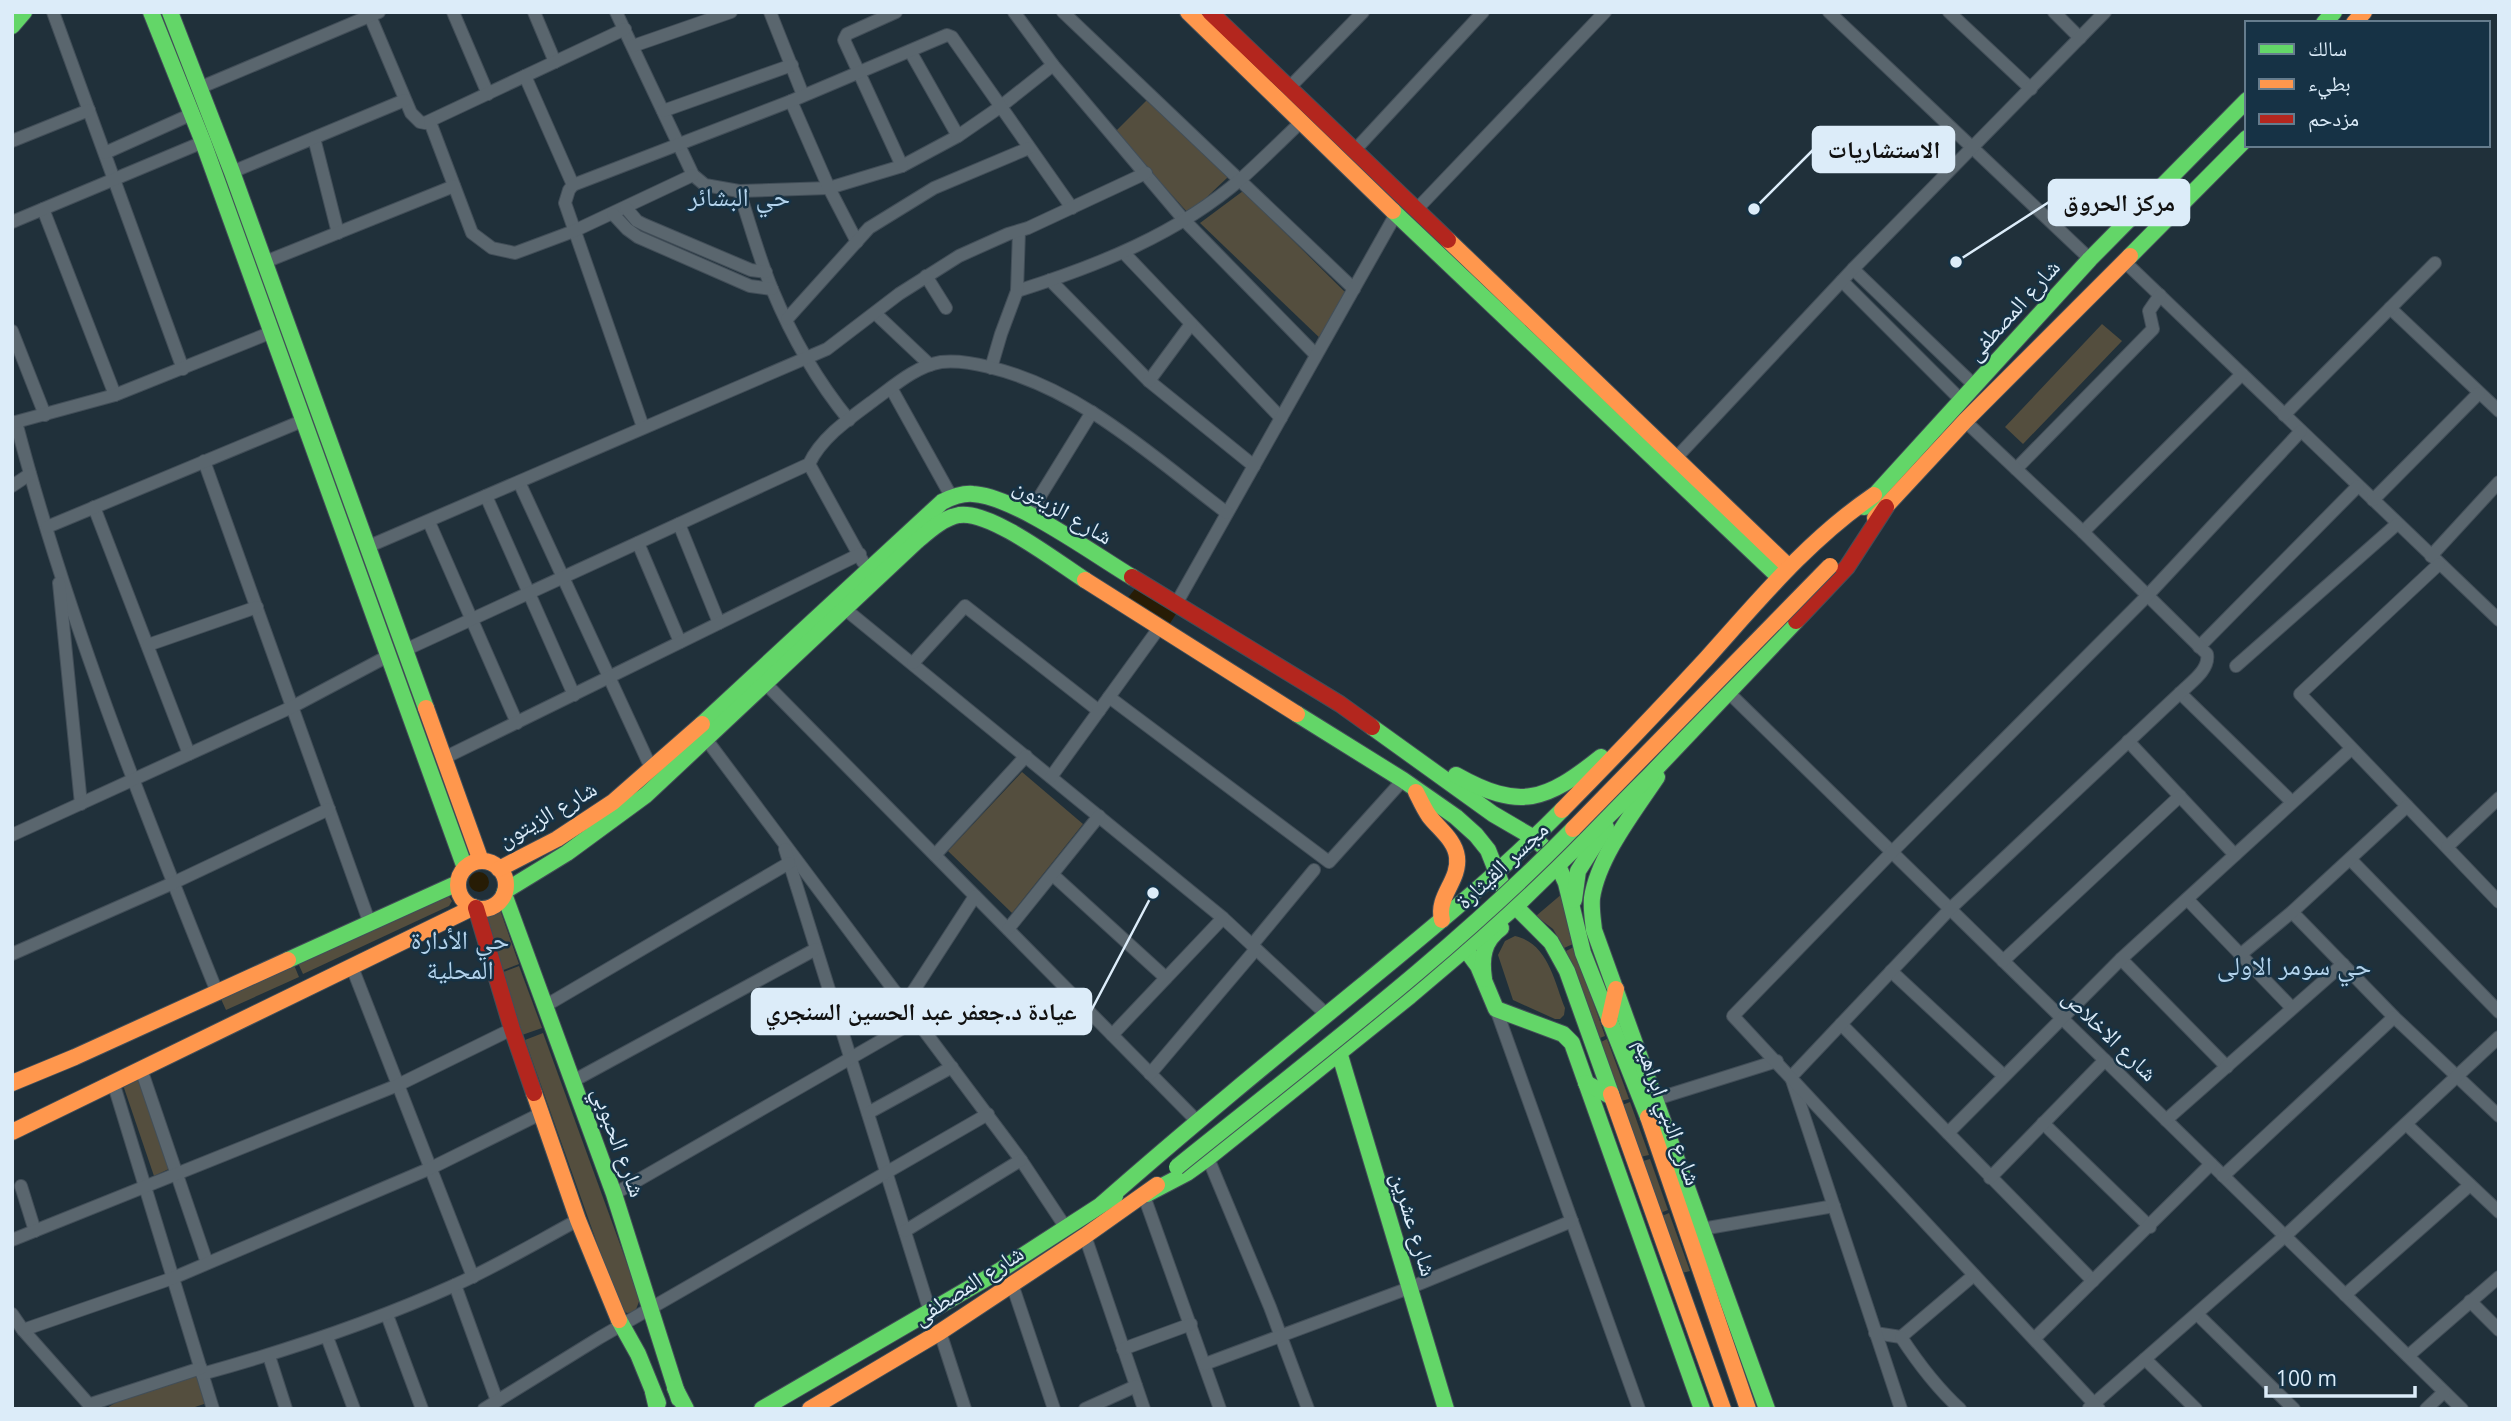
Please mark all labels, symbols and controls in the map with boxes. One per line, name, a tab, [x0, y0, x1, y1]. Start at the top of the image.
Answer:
legend	[2245, 21, 2490, 147]
text: سالك	[2308, 34, 2347, 62]
text: بطيء	[2308, 69, 2351, 100]
text: مزدحم	[2308, 104, 2359, 133]
callout: الاستشاريات	[1813, 127, 1954, 172]
text: الاستشاريات	[1828, 132, 1940, 165]
district label: حي البشائر	[687, 178, 790, 218]
callout: مركز الحروق	[2049, 180, 2189, 225]
text: مركز الحروق	[2063, 185, 2175, 218]
street label: شارع المصطفى	[1958, 252, 2067, 367]
street label: شارع الزيتون	[1008, 469, 1119, 551]
street label: شارع الزيتون	[491, 772, 602, 854]
street label: مجسر القيثارة	[1448, 813, 1555, 916]
district label: حي الأدارة المحلية	[411, 921, 509, 987]
district label: حي سومر الاولى	[2217, 947, 2371, 987]
street label: شارع الاخلاص	[2056, 981, 2165, 1088]
callout: عيادة د.جعفر عبد الحسين السنجري	[752, 989, 1091, 1034]
text: عيادة د.جعفر عبد الحسين السنجري	[765, 994, 1077, 1031]
street label: شارع النبي ابراهيم	[1624, 1034, 1710, 1191]
street label: شارع الحبوبي	[582, 1082, 655, 1202]
street label: شارع عشرين	[1384, 1168, 1446, 1280]
street label: شارع المصطفى	[906, 1236, 1029, 1332]
scale bar	[2266, 1354, 2415, 1398]
text: 100 m	[2276, 1364, 2337, 1392]

